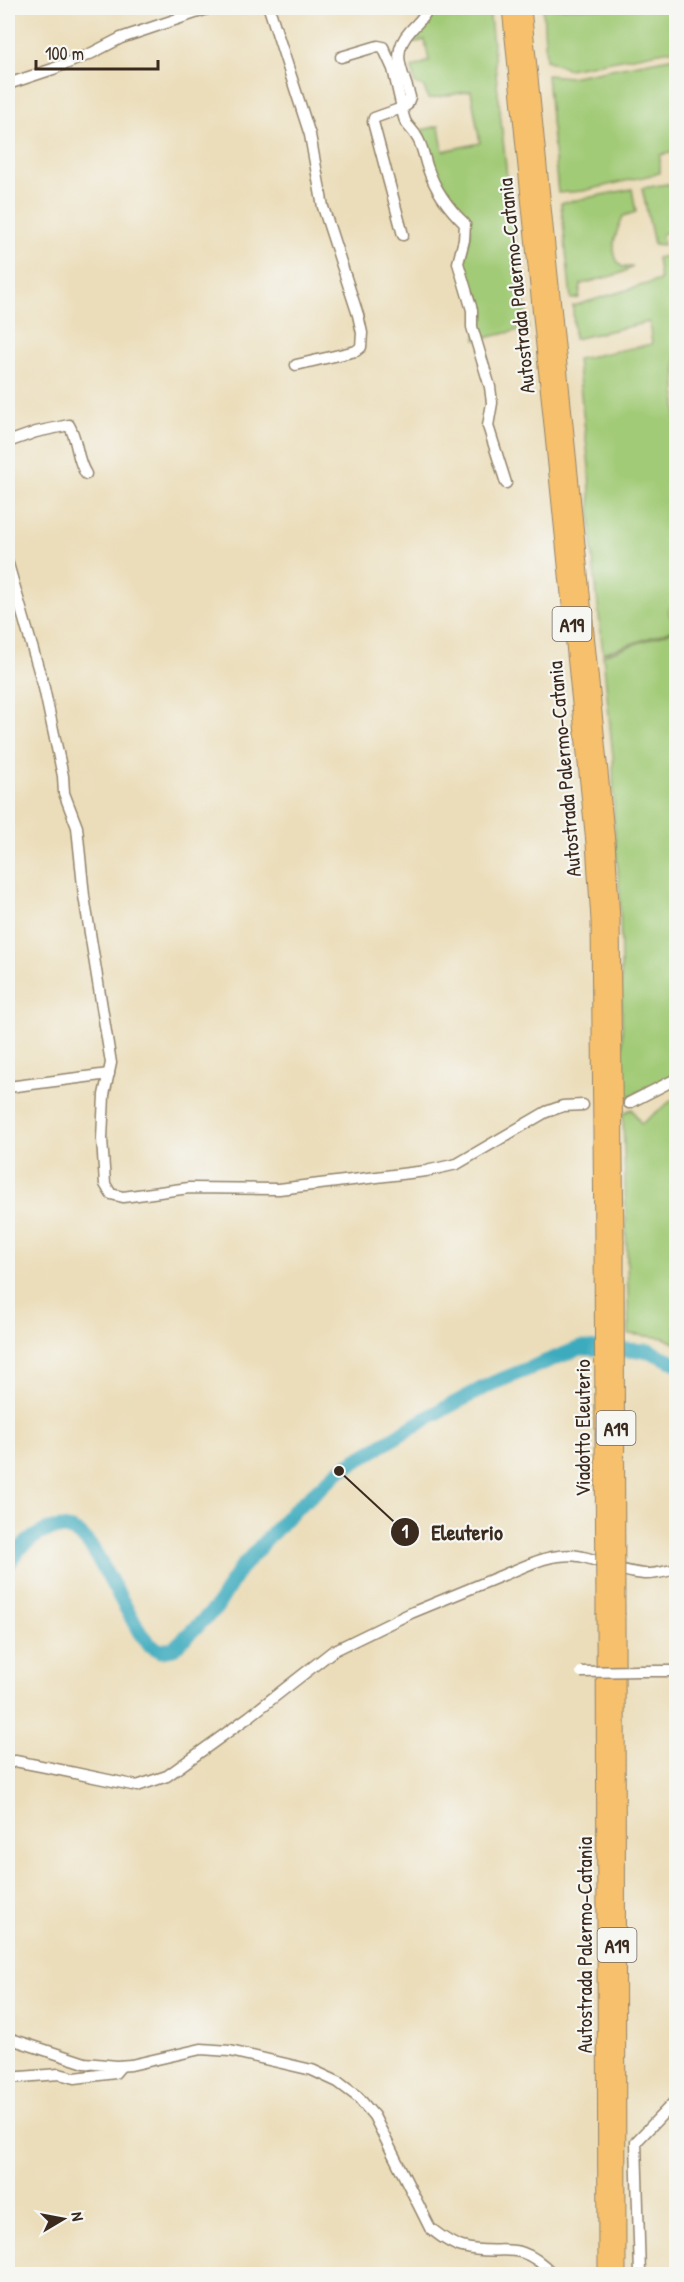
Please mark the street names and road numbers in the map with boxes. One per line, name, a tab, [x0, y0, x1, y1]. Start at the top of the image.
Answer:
street label: Autostrada Palermo-Catania	[490, 177, 542, 395]
road number: A19	[552, 607, 592, 641]
street label: Autostrada Palermo-Catania	[540, 660, 588, 878]
street label: Viadotto Eleuterio	[568, 1359, 597, 1497]
road number: A19	[596, 1411, 636, 1445]
street label: Autostrada Palermo-Catania	[570, 1837, 599, 2053]
road number: A19	[598, 1928, 636, 1962]

